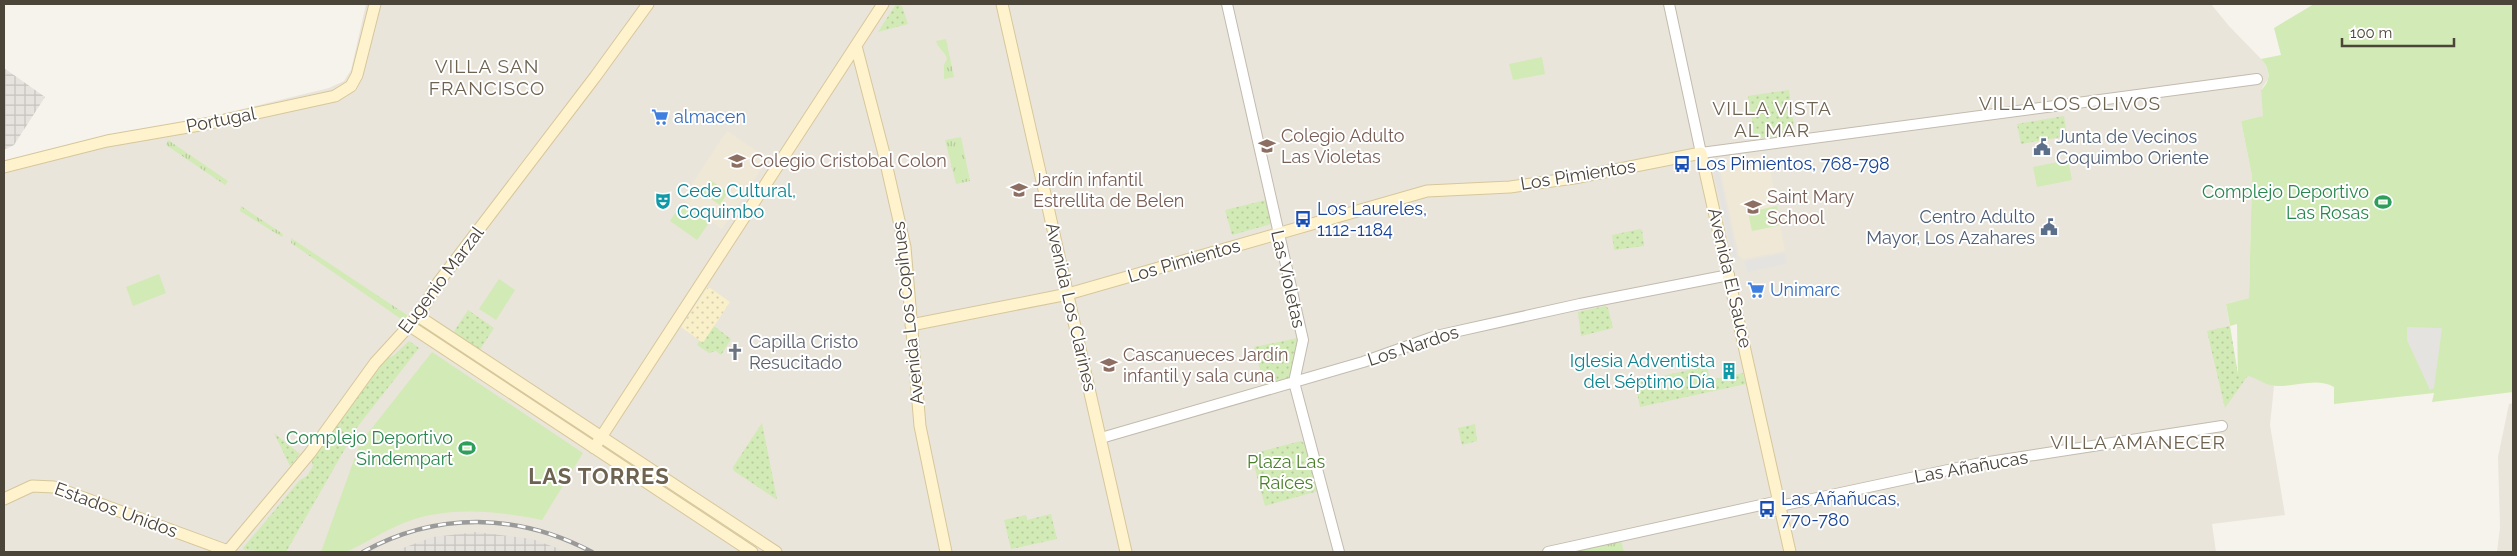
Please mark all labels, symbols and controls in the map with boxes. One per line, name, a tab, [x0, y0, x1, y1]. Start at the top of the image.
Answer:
scale bar	[2342, 15, 2454, 47]
text: 100 m	[2350, 24, 2392, 42]
district label: VILLA SAN FRANCISCO	[429, 55, 545, 99]
district label: VILLA LOS OLIVOS	[1979, 92, 2161, 114]
district label: VILLA VISTA AL MAR	[1712, 97, 1832, 141]
street label: Portugal	[184, 102, 258, 137]
place label: almacen	[674, 106, 746, 127]
supermarket icon: almacen	[650, 107, 670, 127]
place label: Colegio Adulto Las Violetas	[1281, 125, 1405, 167]
place label: Junta de Vecinos Coquimbo Oriente	[2056, 126, 2209, 168]
school or university icon: Colegio Adulto Las Violetas	[1257, 136, 1277, 156]
public building icon: Junta de Vecinos Coquimbo Oriente	[2032, 137, 2052, 157]
place label: Colegio Cristobal Colon	[751, 150, 947, 171]
school or university icon: Colegio Cristobal Colon	[727, 151, 747, 171]
place label: Los Pimientos, 768-798	[1696, 153, 1890, 174]
bus stop icon: Los Pimientos, 768-798	[1672, 154, 1692, 174]
street label: Los Pimientos	[1519, 155, 1637, 194]
place label: Jardín infantil Estrellita de Belen	[1033, 169, 1184, 211]
place label: Cede Cultural, Coquimbo	[677, 180, 796, 222]
school or university icon: Jardín infantil Estrellita de Belen	[1009, 180, 1029, 200]
place label: Complejo Deportivo Las Rosas	[2202, 181, 2369, 223]
place label: Saint Mary School	[1767, 186, 1855, 228]
theatre icon: Cede Cultural, Coquimbo	[653, 191, 673, 211]
sports icon: Complejo Deportivo Las Rosas	[2373, 192, 2393, 212]
school or university icon: Saint Mary School	[1743, 197, 1763, 217]
place label: Los Laureles, 1112-1184	[1317, 198, 1427, 240]
street label: Avenida El Sauce	[1704, 206, 1757, 350]
place label: Centro Adulto Mayor, Los Azahares	[1866, 206, 2035, 248]
bus stop icon: Los Laureles, 1112-1184	[1293, 209, 1313, 229]
public building icon: Centro Adulto Mayor, Los Azahares	[2039, 217, 2059, 237]
street label: Avenida Los Copihues	[887, 220, 928, 406]
street label: Avenida Los Clarines	[1042, 220, 1101, 394]
street label: Eugenio Marzal	[394, 222, 488, 337]
street label: Las Violetas	[1267, 228, 1310, 330]
street label: Los Pimientos	[1125, 234, 1243, 287]
place label: Unimarc	[1770, 279, 1840, 300]
supermarket icon: Unimarc	[1746, 280, 1766, 300]
street label: Los Nardos	[1365, 321, 1461, 370]
place label: Capilla Cristo Resucitado	[749, 331, 859, 373]
church icon: Capilla Cristo Resucitado	[725, 342, 745, 362]
place label: Cascanueces Jardín infantil y sala cuna	[1123, 344, 1288, 386]
place label: Iglesia Adventista del Séptimo Día	[1570, 350, 1715, 392]
school or university icon: Cascanueces Jardín infantil y sala cuna	[1099, 355, 1119, 375]
building icon: Iglesia Adventista del Séptimo Día	[1719, 361, 1739, 381]
place label: Complejo Deportivo Sindempart	[286, 427, 453, 469]
district label: VILLA AMANECER	[2050, 431, 2226, 453]
sports icon: Complejo Deportivo Sindempart	[457, 438, 477, 458]
street label: Las Añañucas	[1912, 446, 2030, 487]
park label: Plaza Las Raíces	[1247, 451, 1325, 493]
district label: LAS TORRES	[528, 463, 670, 489]
street label: Estados Unidos	[52, 478, 181, 542]
place label: Las Añañucas, 770-780	[1781, 488, 1900, 530]
bus stop icon: Las Añañucas, 770-780	[1757, 499, 1777, 519]

